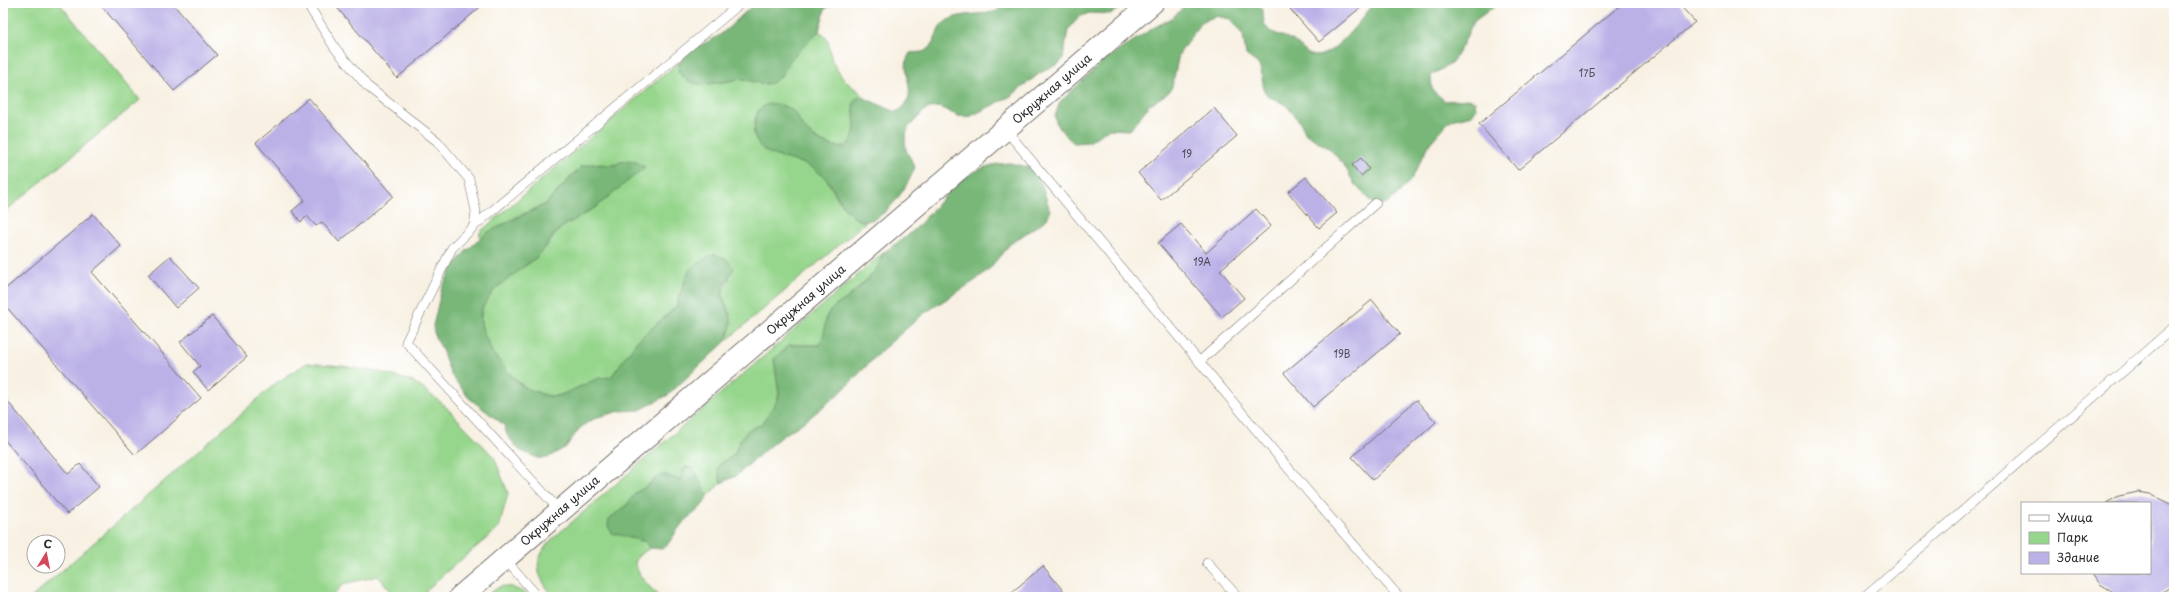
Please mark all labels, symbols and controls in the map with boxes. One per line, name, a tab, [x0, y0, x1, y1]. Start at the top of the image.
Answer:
street label: Окружная улица	[1008, 48, 1095, 128]
house number: 17Б	[1579, 65, 1596, 80]
house number: 19	[1182, 146, 1192, 161]
house number: 19А	[1193, 254, 1211, 269]
street label: Окружная улица	[762, 259, 849, 339]
house number: 19В	[1334, 346, 1351, 361]
street label: Окружная улица	[516, 470, 603, 550]
legend	[2021, 502, 2151, 574]
text: Улица	[2057, 508, 2093, 526]
text: Парк	[2057, 528, 2089, 546]
north arrow	[26, 534, 66, 574]
text: С	[42, 535, 53, 553]
text: Здание	[2057, 548, 2099, 566]

